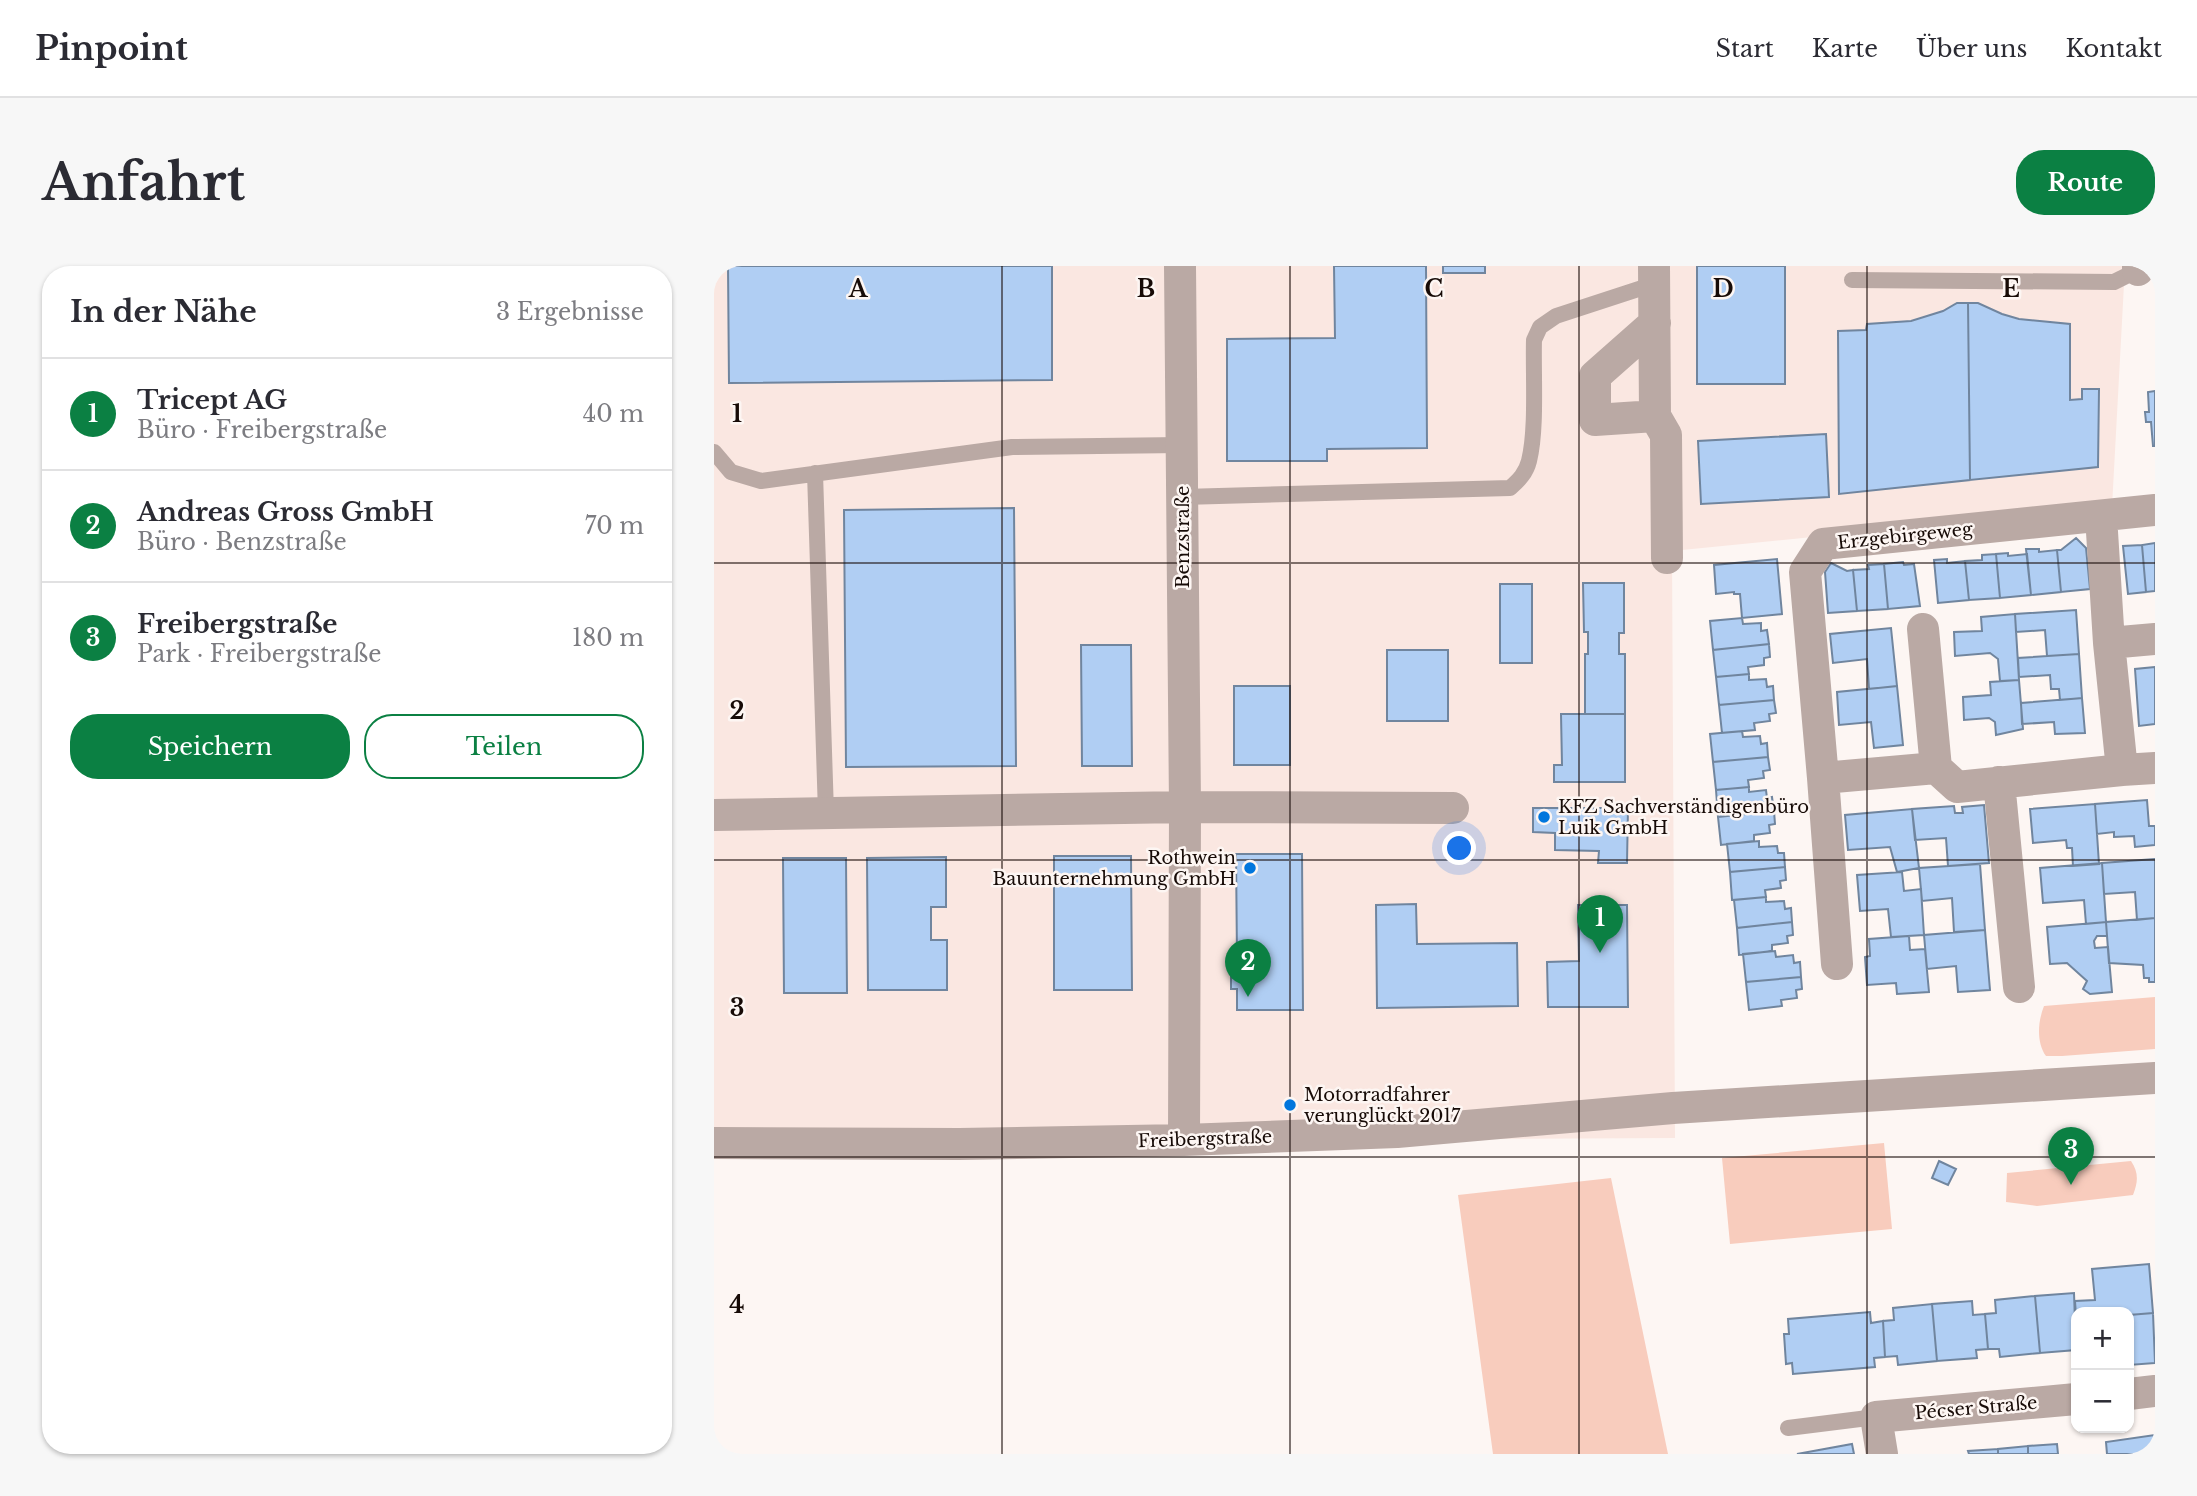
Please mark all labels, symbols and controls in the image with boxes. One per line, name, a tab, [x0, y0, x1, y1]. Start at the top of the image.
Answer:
text: Pinpoint	[35, 28, 188, 69]
text: Start	[1716, 34, 1774, 63]
text: Karte	[1812, 34, 1878, 63]
text: Über uns	[1916, 34, 2028, 63]
text: Kontakt	[2066, 34, 2162, 63]
button: Route	[2016, 150, 2155, 215]
text: Anfahrt	[42, 152, 245, 213]
text: A	[848, 275, 869, 303]
text: B	[1137, 275, 1155, 303]
text: C	[1425, 275, 1443, 303]
text: D	[1712, 275, 1734, 303]
text: E	[2002, 275, 2020, 303]
text: In der Nähe	[70, 293, 257, 330]
text: 3 Ergebnisse	[496, 298, 644, 326]
text: Tricept AG	[137, 384, 287, 416]
text: 1	[88, 400, 98, 428]
text: 40 m	[583, 400, 644, 428]
text: 1	[732, 400, 742, 428]
text: Büro · Freibergstraße	[137, 416, 387, 444]
street label: Benzstraße	[1172, 486, 1194, 588]
text: Andreas Gross GmbH	[137, 496, 434, 528]
text: 2	[86, 512, 100, 540]
text: 70 m	[585, 512, 644, 540]
street label: Erzgebirgeweg	[1836, 518, 1974, 554]
text: Büro · Benzstraße	[137, 528, 347, 556]
text: Freibergstraße	[137, 608, 337, 640]
text: 3	[86, 624, 100, 652]
text: 180 m	[572, 624, 644, 652]
text: Park · Freibergstraße	[137, 640, 382, 668]
text: 2	[730, 697, 744, 725]
button: Speichern	[70, 714, 350, 779]
button: Teilen	[364, 714, 644, 779]
place label: KFZ Sachverständigenbüro Luik GmbH	[1558, 796, 1809, 839]
marker: KFZ Sachverständigenbüro Luik GmbH	[1536, 809, 1552, 825]
your location	[1442, 831, 1476, 865]
place label: Rothwein Bauunternehmung GmbH	[992, 847, 1236, 890]
marker: Rothwein Bauunternehmung GmbH	[1242, 860, 1258, 876]
pin: 1	[1577, 895, 1623, 953]
pin: 2	[1225, 939, 1271, 997]
text: 3	[730, 994, 744, 1022]
place label: Motorradfahrer verunglückt 2017	[1304, 1084, 1461, 1127]
marker: Motorradfahrer verunglückt 2017	[1282, 1097, 1298, 1113]
street label: Freibergstraße	[1137, 1126, 1273, 1152]
pin: 3	[2048, 1127, 2094, 1185]
text: 4	[729, 1291, 745, 1319]
map controls	[2071, 1307, 2134, 1433]
button: +	[2071, 1307, 2134, 1370]
button: −	[2071, 1370, 2134, 1433]
street label: Pécser Straße	[1914, 1392, 2038, 1424]

